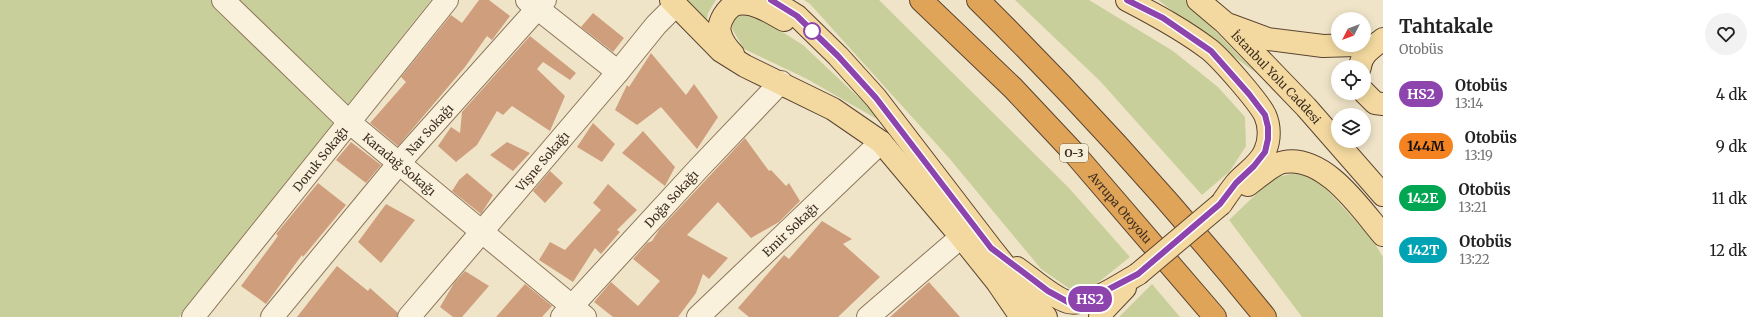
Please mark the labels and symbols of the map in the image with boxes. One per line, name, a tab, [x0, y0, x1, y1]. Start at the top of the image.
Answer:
north arrow	[1331, 12, 1371, 52]
unlabelled marker	[803, 22, 821, 40]
street label: İstanbul Yolu Caddesi	[1229, 27, 1325, 127]
street label: Nar Sokağı	[403, 101, 456, 158]
street label: Doruk Sokağı	[289, 123, 351, 194]
street label: Vişne Sokağı	[512, 128, 572, 195]
street label: Karadağ Sokağı	[360, 129, 439, 198]
road number: O-3	[1060, 144, 1088, 162]
street label: Doğa Sokağı	[641, 167, 701, 230]
street label: Avrupa Otoyolu	[1085, 168, 1156, 246]
street label: Emir Sokağı	[759, 199, 821, 259]
line badge: HS2	[1067, 286, 1113, 312]

